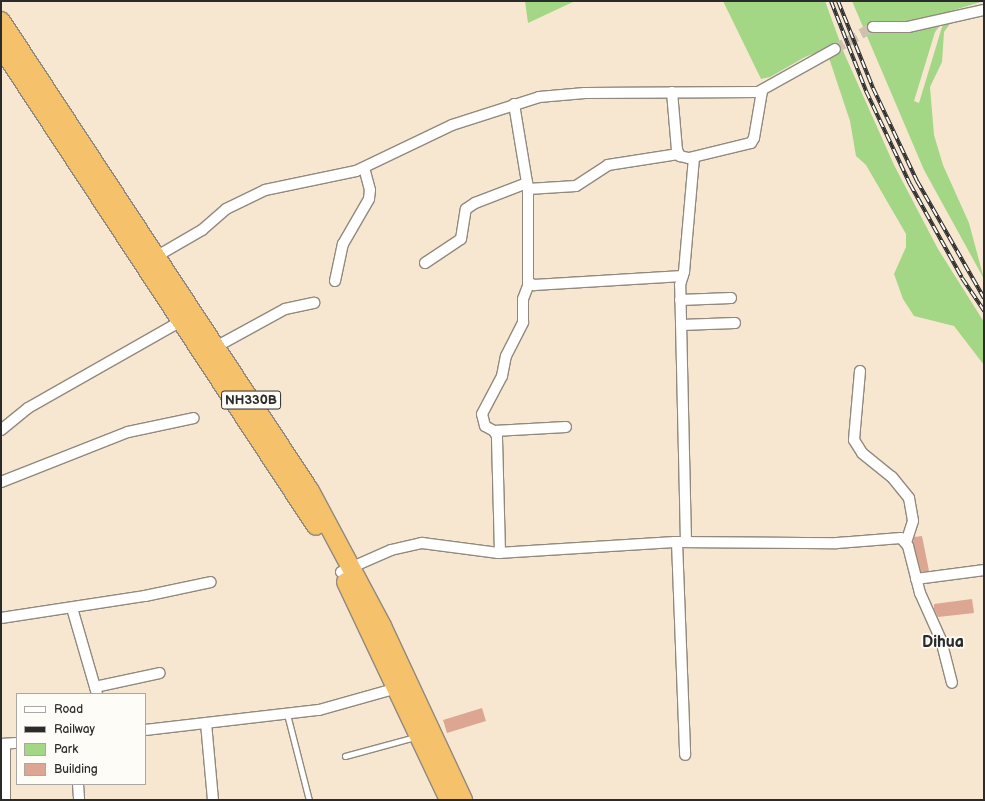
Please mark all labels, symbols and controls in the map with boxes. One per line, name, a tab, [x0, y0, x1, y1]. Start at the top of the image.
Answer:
road number: NH330B	[221, 389, 281, 411]
district label: Dihua	[922, 633, 964, 653]
legend	[16, 693, 146, 785]
text: Road	[54, 702, 83, 717]
text: Railway	[54, 722, 95, 737]
text: Park	[54, 742, 78, 757]
text: Building	[54, 762, 98, 777]

